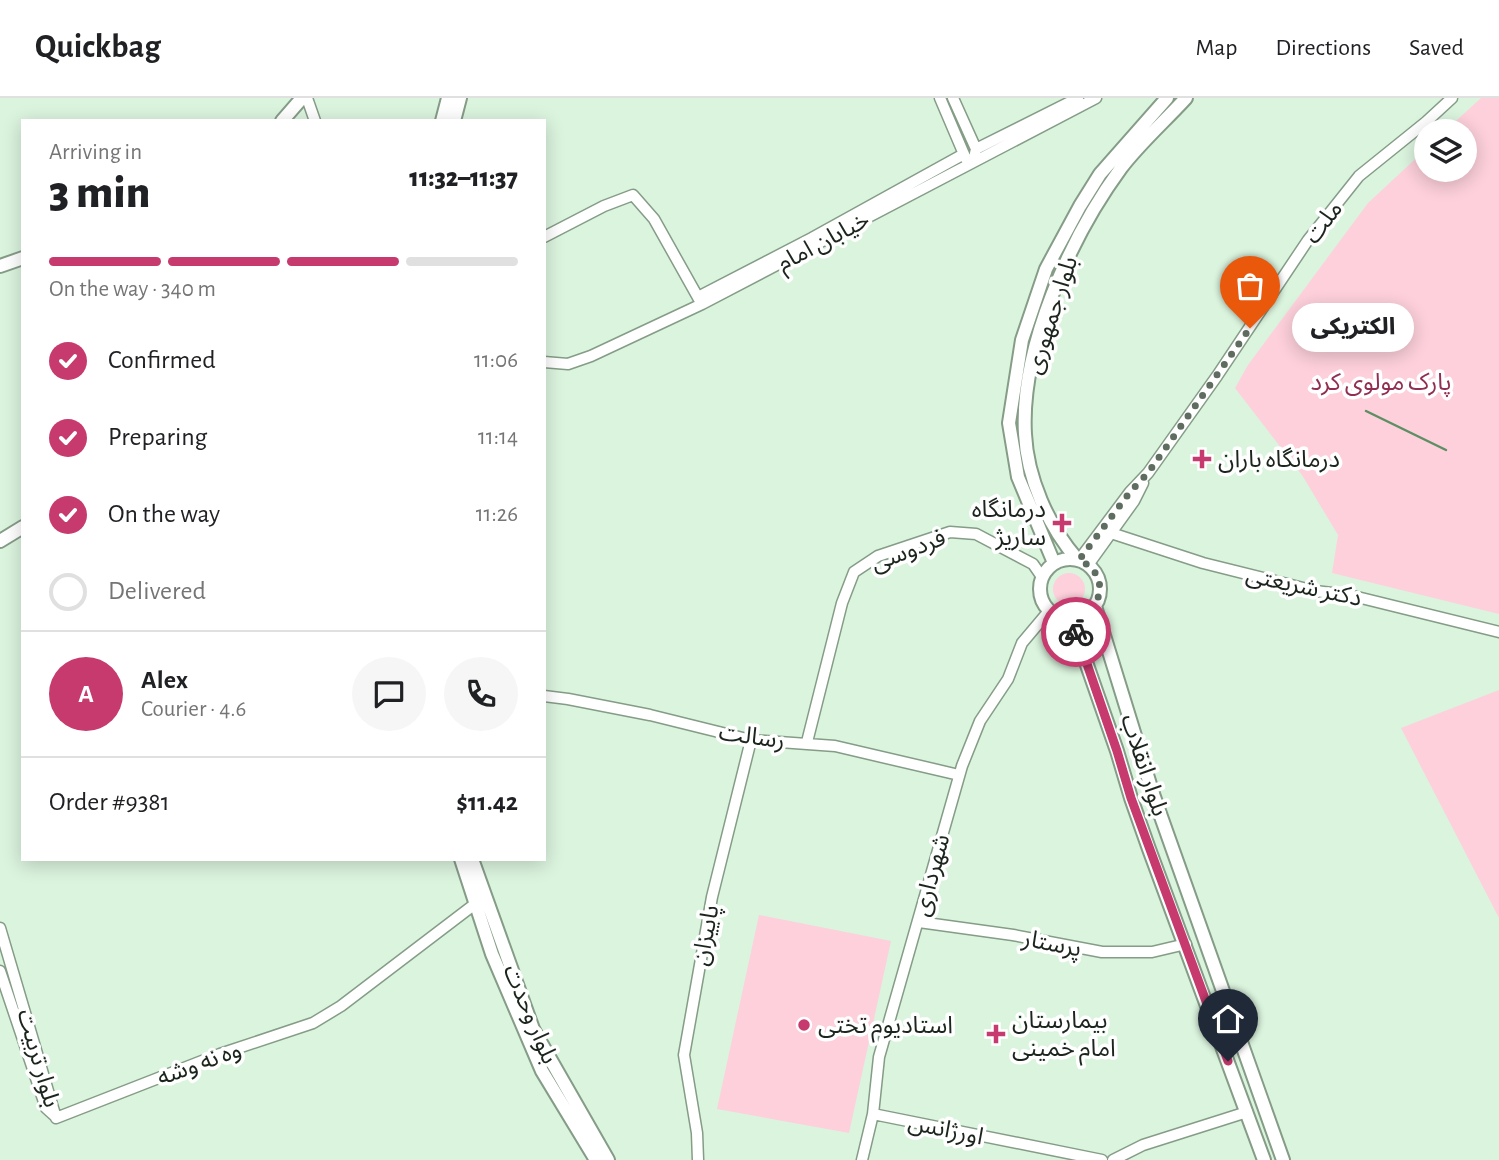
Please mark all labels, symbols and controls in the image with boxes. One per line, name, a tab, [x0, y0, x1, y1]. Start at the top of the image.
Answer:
text: Quickbag	[35, 31, 161, 64]
text: Map	[1195, 36, 1237, 60]
text: Directions	[1275, 36, 1371, 60]
text: Saved	[1409, 36, 1464, 60]
map controls	[1414, 119, 1477, 182]
button: layers	[1414, 119, 1477, 182]
text: Arriving in	[49, 141, 142, 164]
text: 11:32–11:37	[409, 165, 518, 191]
text: 3 min	[49, 170, 150, 216]
street label: ملت	[1300, 197, 1347, 248]
street label: خیابان امام	[773, 208, 876, 281]
street label: بلوار جمهوری	[1022, 254, 1083, 377]
pin	[1220, 256, 1280, 328]
icon: bag	[1231, 267, 1269, 305]
text: On the way · 340 m	[49, 278, 216, 301]
callout: الکتریکی	[1292, 303, 1414, 352]
text: الکتریکی	[1311, 316, 1395, 339]
icon: check	[49, 342, 87, 380]
text: Confirmed	[108, 347, 216, 373]
text: 11:06	[474, 349, 518, 372]
park label: پارک مولوی کرد	[1311, 371, 1451, 397]
icon: check	[49, 419, 87, 457]
text: Preparing	[108, 424, 207, 450]
text: 11:14	[478, 426, 518, 449]
place label: درمانگاه باران	[1218, 447, 1340, 473]
marker: درمانگاه باران	[1192, 449, 1212, 469]
icon: check	[49, 496, 87, 534]
place label: درمانگاه ساریژ	[972, 497, 1046, 551]
text: On the way	[108, 501, 220, 527]
text: 11:26	[476, 503, 518, 526]
marker: درمانگاه ساریژ	[1052, 513, 1072, 533]
street label: فردوسی	[868, 526, 950, 577]
street label: دکتر شریعتی	[1244, 563, 1364, 612]
text: Delivered	[108, 578, 206, 604]
courier	[1041, 597, 1111, 667]
icon: bike	[1057, 613, 1095, 651]
button: chat	[352, 657, 426, 731]
button: phone	[444, 657, 518, 731]
text: Alex	[141, 667, 188, 693]
text: A	[78, 681, 94, 707]
text: Courier · 4.6	[141, 698, 246, 721]
street label: بلوار انقلاب	[1115, 711, 1172, 820]
street label: رسالت	[717, 720, 786, 754]
text: Order #9381	[49, 789, 170, 815]
text: $11.42	[456, 789, 518, 815]
street label: شهرداری	[910, 832, 955, 919]
street label: پاییزان	[688, 903, 726, 968]
street label: پرستار	[1019, 926, 1083, 964]
street label: بلوار وحدت	[498, 961, 562, 1068]
pin	[1198, 989, 1258, 1061]
icon: home	[1209, 1000, 1247, 1038]
street label: بلوار تربیت	[12, 1006, 64, 1110]
place label: بیمارستان امام خمینی	[1012, 1009, 1116, 1066]
place label: استادیوم تختی	[818, 1014, 953, 1043]
marker: استادیوم تختی	[796, 1017, 812, 1033]
marker: بیمارستان امام خمینی	[986, 1024, 1006, 1044]
street label: وه نه وشه	[154, 1038, 245, 1091]
street label: اورژانس	[906, 1110, 986, 1151]

